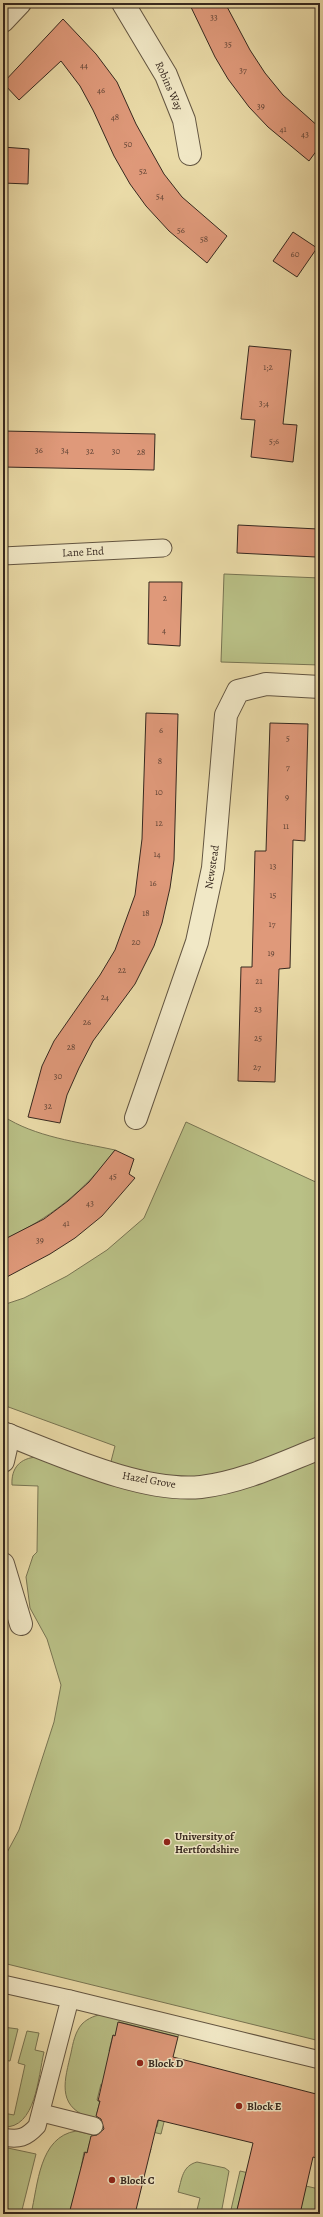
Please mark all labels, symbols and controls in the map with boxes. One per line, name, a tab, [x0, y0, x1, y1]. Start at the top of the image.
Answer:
house number: 33	[210, 11, 218, 23]
house number: 35	[224, 38, 232, 50]
house number: 44	[80, 59, 88, 71]
street label: Robins Way	[151, 59, 187, 113]
house number: 37	[239, 64, 247, 76]
house number: 46	[97, 84, 105, 96]
house number: 39	[257, 100, 265, 112]
house number: 48	[111, 111, 119, 123]
house number: 41	[279, 123, 287, 135]
house number: 43	[301, 128, 309, 140]
house number: 50	[124, 138, 133, 150]
house number: 52	[139, 165, 148, 177]
house number: 54	[156, 190, 164, 202]
house number: 56	[177, 224, 185, 236]
house number: 58	[200, 233, 208, 245]
house number: 60	[291, 248, 300, 260]
house number: 1;2	[263, 361, 273, 373]
house number: 3;4	[259, 397, 269, 409]
house number: 5;6	[269, 435, 279, 447]
house number: 36	[35, 444, 43, 456]
house number: 34	[61, 444, 69, 456]
house number: 32	[86, 445, 95, 457]
house number: 30	[112, 445, 120, 457]
house number: 28	[137, 446, 145, 458]
street label: Lane End	[62, 543, 104, 561]
house number: 2	[163, 592, 168, 604]
house number: 4	[162, 624, 166, 636]
house number: 6	[159, 724, 163, 736]
house number: 5	[286, 732, 290, 744]
house number: 8	[158, 755, 162, 767]
house number: 7	[286, 761, 290, 773]
house number: 10	[155, 786, 163, 798]
house number: 9	[285, 791, 289, 803]
house number: 12	[155, 817, 163, 829]
house number: 11	[283, 820, 289, 832]
street label: Newstead	[201, 844, 223, 890]
house number: 14	[153, 848, 161, 860]
house number: 13	[270, 860, 277, 872]
house number: 16	[149, 877, 157, 889]
house number: 15	[270, 889, 277, 901]
house number: 18	[142, 907, 150, 919]
house number: 17	[269, 918, 276, 930]
house number: 20	[131, 936, 141, 948]
house number: 19	[267, 947, 275, 959]
house number: 22	[118, 964, 127, 976]
house number: 21	[255, 975, 263, 987]
house number: 24	[101, 991, 109, 1003]
house number: 23	[254, 1003, 262, 1015]
house number: 26	[83, 1016, 91, 1028]
house number: 25	[254, 1032, 262, 1044]
house number: 28	[67, 1041, 75, 1053]
house number: 27	[253, 1061, 261, 1073]
house number: 30	[54, 1070, 62, 1082]
house number: 32	[44, 1100, 53, 1112]
house number: 45	[109, 1170, 117, 1182]
house number: 43	[86, 1197, 94, 1209]
house number: 41	[62, 1217, 70, 1229]
house number: 39	[36, 1234, 44, 1246]
street label: Hazel Grove	[121, 1468, 177, 1492]
place label: University of Hertfordshire	[175, 1829, 239, 1857]
marker: University of Hertfordshire	[162, 1837, 172, 1847]
place label: Block D	[148, 2056, 184, 2071]
marker: Block D	[135, 2058, 145, 2068]
place label: Block E	[247, 2099, 282, 2114]
marker: Block E	[234, 2101, 244, 2111]
place label: Block C	[120, 2173, 155, 2188]
marker: Block C	[107, 2175, 117, 2185]

